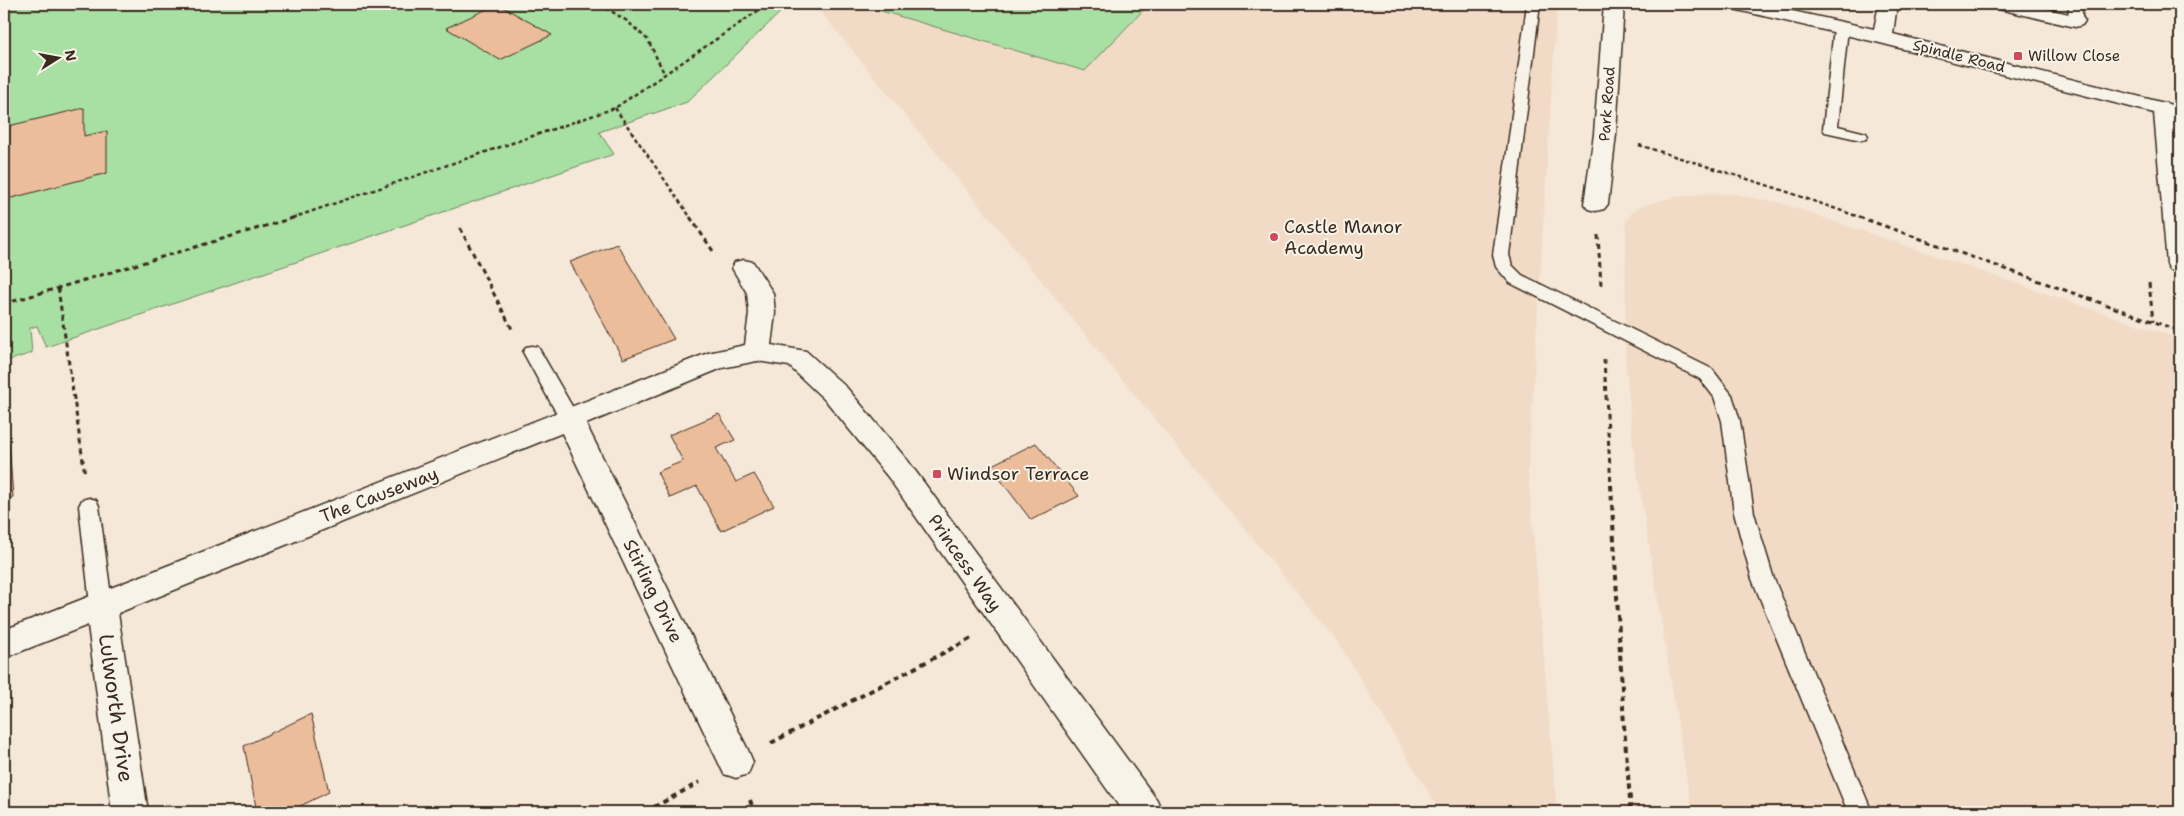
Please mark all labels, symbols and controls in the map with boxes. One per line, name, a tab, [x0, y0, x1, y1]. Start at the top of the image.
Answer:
north arrow	[32, 32, 82, 82]
street label: Spindle Road	[1911, 35, 2008, 77]
place label: Willow Close	[2028, 46, 2120, 66]
text: N	[61, 48, 81, 63]
marker: Willow Close	[2012, 50, 2024, 62]
street label: Park Road	[1594, 65, 1620, 142]
place label: Castle Manor Academy	[1284, 215, 1402, 260]
marker: Castle Manor Academy	[1268, 231, 1280, 243]
street label: The Causeway	[316, 461, 442, 529]
place label: Windsor Terrace	[947, 462, 1089, 486]
marker: Windsor Terrace	[931, 468, 943, 480]
street label: Princess Way	[923, 509, 1007, 617]
street label: Stirling Drive	[618, 535, 688, 647]
street label: Lulworth Drive	[92, 632, 140, 784]

